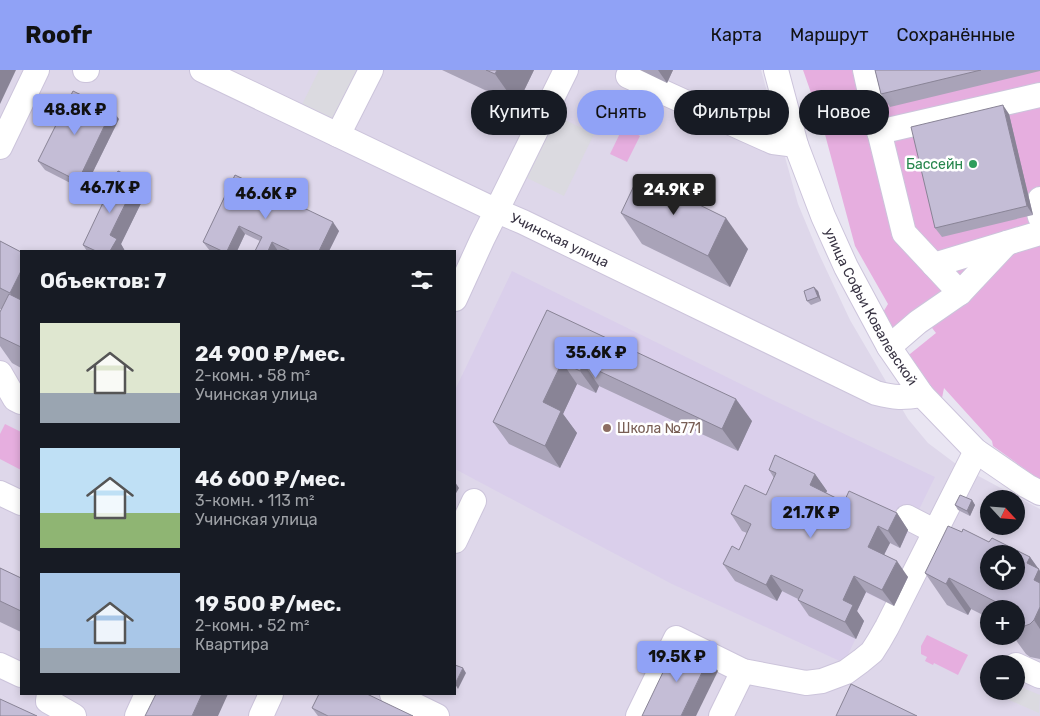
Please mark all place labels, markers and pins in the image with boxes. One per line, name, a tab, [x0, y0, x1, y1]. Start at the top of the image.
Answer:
pin: 48.8K ₽	[29, 93, 121, 136]
place label: Бассейн	[906, 156, 963, 173]
marker: Бассейн	[967, 158, 979, 170]
pin: 46.7K ₽	[64, 172, 156, 214]
pin: 24.9K ₽	[628, 174, 720, 216]
pin: 46.6K ₽	[220, 178, 312, 220]
pin: 35.6K ₽	[550, 336, 642, 379]
place label: Школа №771	[617, 420, 701, 437]
marker: Школа №771	[601, 422, 613, 434]
pin: 21.7K ₽	[765, 496, 857, 539]
pin: 19.5K ₽	[631, 640, 723, 683]

